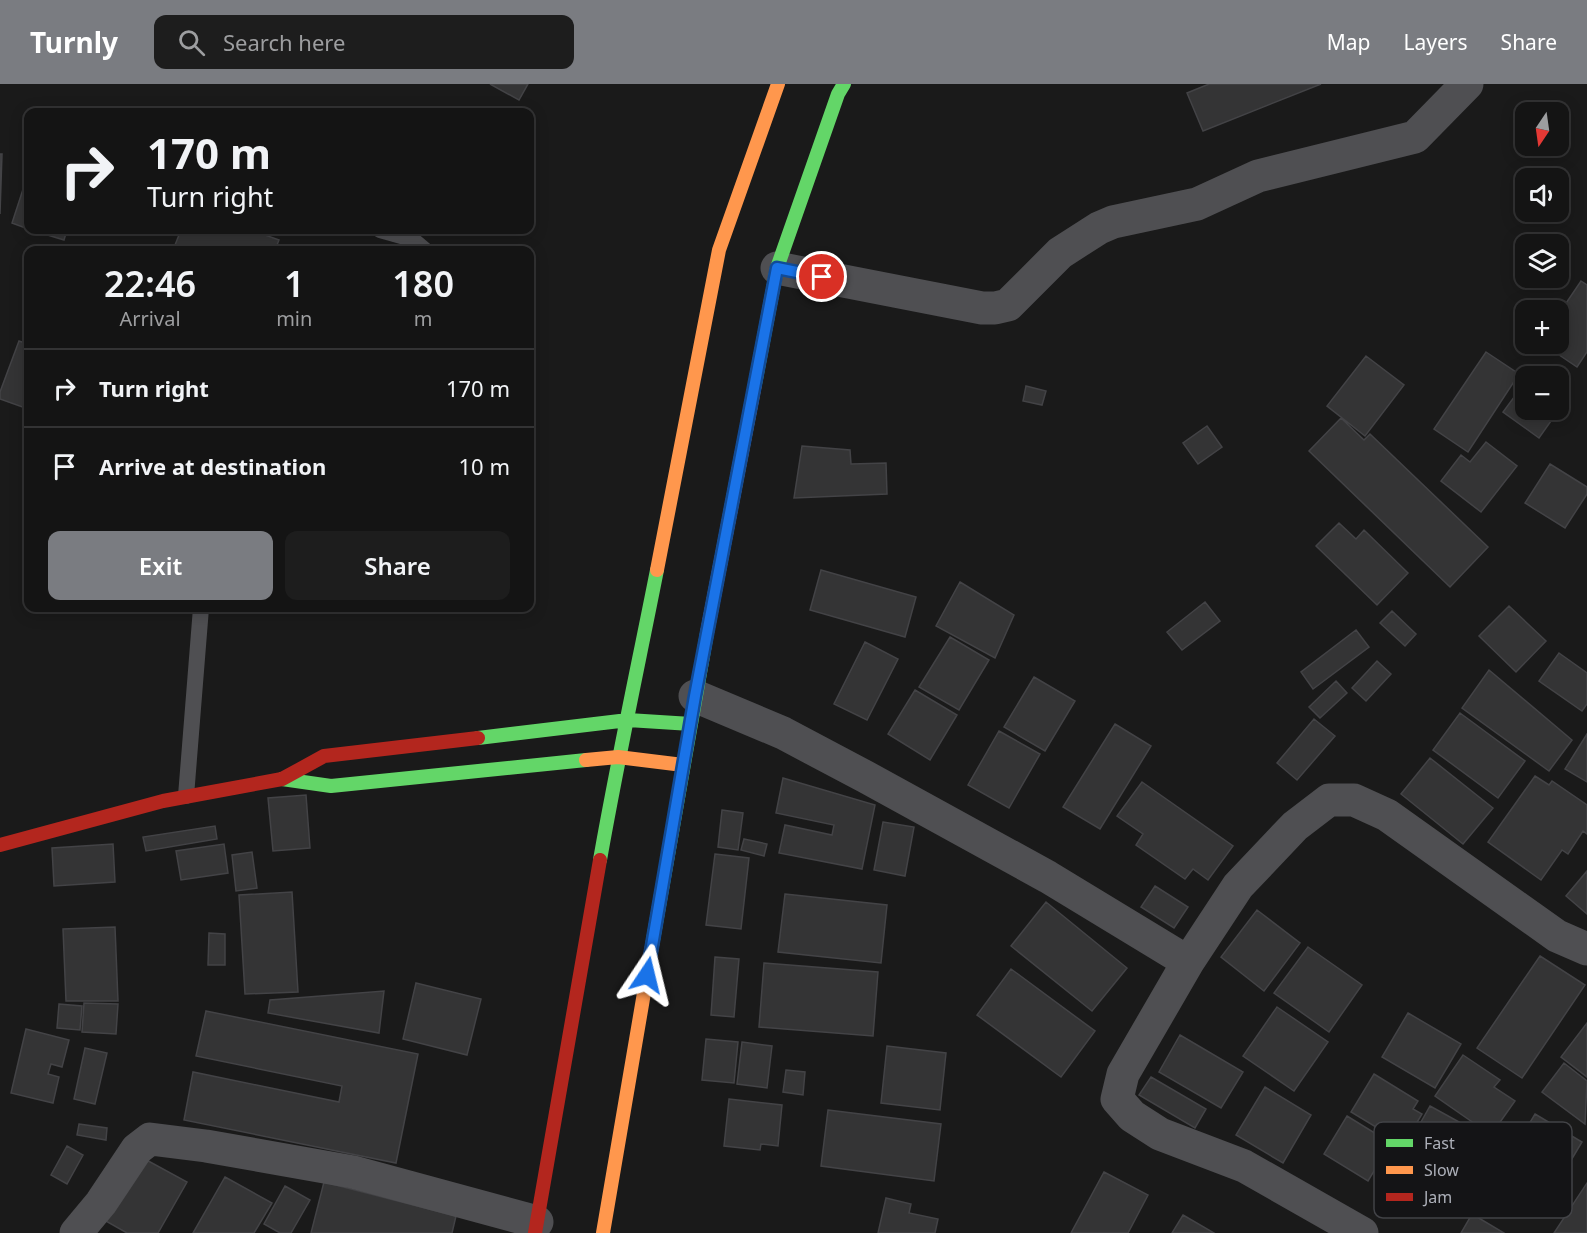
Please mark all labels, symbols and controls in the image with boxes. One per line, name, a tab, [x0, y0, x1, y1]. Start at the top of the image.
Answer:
search box	[154, 15, 574, 69]
text: Turnly	[30, 23, 118, 61]
icon: search	[175, 26, 208, 59]
text: Search here	[223, 27, 345, 57]
text: Map	[1327, 28, 1371, 56]
text: Layers	[1404, 28, 1468, 56]
text: Share	[1501, 28, 1557, 56]
north arrow	[1515, 102, 1569, 156]
map controls	[1515, 102, 1569, 420]
text: 170 m	[147, 124, 271, 181]
icon: right	[48, 132, 126, 210]
button: sound	[1515, 168, 1569, 222]
text: Turn right	[147, 178, 273, 215]
button: layers	[1515, 234, 1569, 288]
pin	[796, 251, 847, 302]
text: 22:46	[104, 259, 196, 308]
text: 1	[284, 259, 305, 308]
text: 180	[392, 259, 454, 308]
icon: arrive	[805, 260, 838, 293]
button: +	[1515, 300, 1569, 354]
text: Arrival	[120, 305, 181, 332]
text: min	[276, 305, 312, 332]
text: m	[414, 305, 433, 332]
button: −	[1515, 366, 1569, 420]
icon: right	[48, 372, 81, 405]
text: Turn right	[99, 373, 209, 403]
text: 170 m	[446, 373, 510, 403]
icon: arrive	[48, 450, 81, 483]
text: Arrive at destination	[99, 451, 326, 481]
text: 10 m	[459, 451, 510, 481]
button: Exit	[48, 531, 273, 600]
button: Share	[285, 531, 510, 600]
position arrow	[615, 943, 679, 1007]
legend	[1374, 1122, 1572, 1218]
text: Fast	[1424, 1132, 1455, 1154]
text: Slow	[1424, 1159, 1459, 1181]
text: Jam	[1422, 1186, 1452, 1208]

